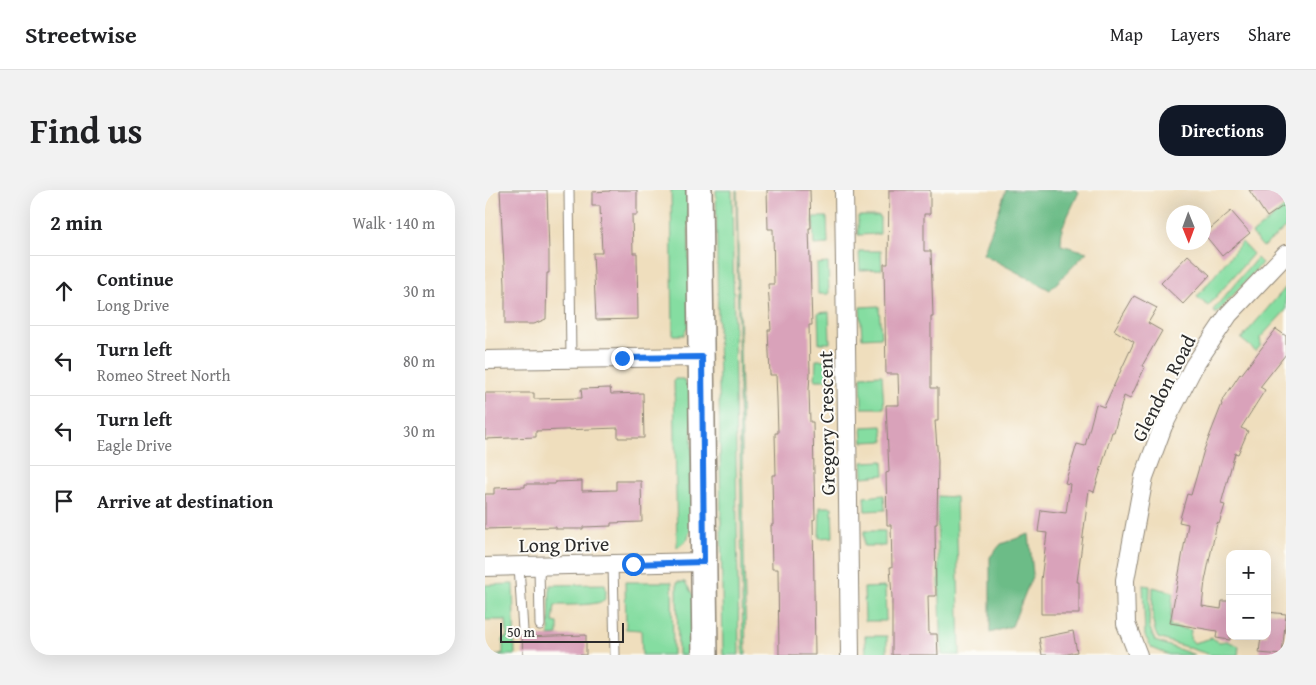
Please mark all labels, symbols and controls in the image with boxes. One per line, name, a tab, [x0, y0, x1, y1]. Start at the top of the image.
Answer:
text: Streetwise	[25, 17, 137, 52]
text: Map	[1110, 21, 1143, 48]
text: Layers	[1171, 21, 1220, 48]
text: Share	[1248, 21, 1291, 48]
text: Find us	[30, 105, 143, 156]
button: Directions	[1159, 105, 1286, 156]
north arrow	[1166, 205, 1211, 250]
text: 2 min	[50, 207, 102, 238]
text: Walk · 140 m	[352, 211, 435, 235]
text: Continue	[97, 265, 174, 293]
icon: ahead	[50, 277, 78, 305]
text: 30 m	[403, 279, 435, 303]
text: Long Drive	[97, 293, 169, 317]
street label: Glendon Road	[1124, 329, 1202, 446]
text: Turn left	[97, 335, 172, 363]
icon: left	[50, 347, 78, 375]
route end	[611, 347, 634, 370]
text: 80 m	[403, 349, 435, 373]
street label: Gregory Crescent	[810, 350, 842, 496]
text: Romeo Street North	[97, 363, 231, 387]
text: Turn left	[97, 405, 172, 433]
icon: left	[50, 417, 78, 445]
text: 30 m	[403, 419, 435, 443]
text: Eagle Drive	[97, 433, 172, 457]
icon: arrive	[50, 487, 78, 515]
text: Arrive at destination	[97, 487, 273, 515]
street label: Long Drive	[519, 529, 609, 559]
map controls	[1226, 550, 1271, 640]
button: +	[1226, 550, 1271, 595]
route start	[622, 553, 645, 576]
button: −	[1226, 595, 1271, 640]
scale bar	[500, 620, 624, 643]
text: 50 m	[507, 622, 535, 642]

